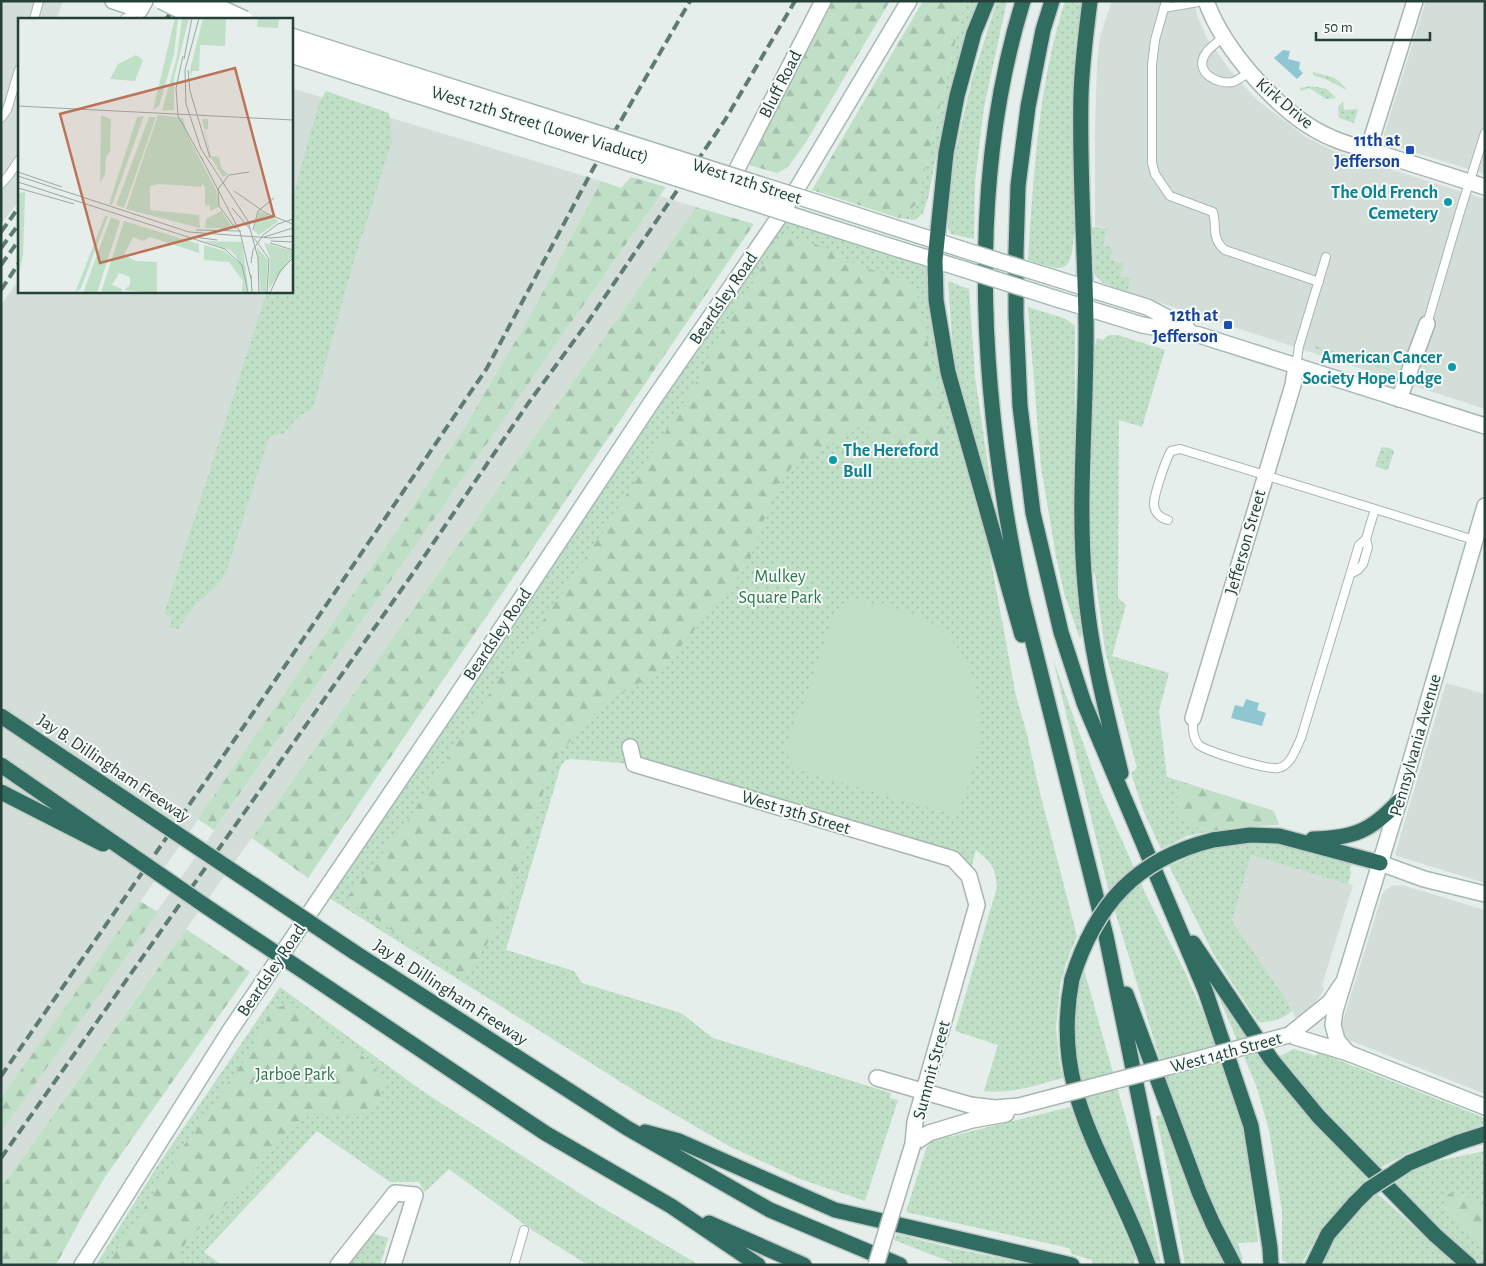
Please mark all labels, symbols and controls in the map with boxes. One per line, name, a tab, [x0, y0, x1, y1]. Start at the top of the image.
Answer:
scale bar	[1316, 10, 1430, 42]
inset map	[18, 18, 292, 292]
text: 50 m	[1324, 20, 1353, 35]
street label: Bluff Road	[756, 48, 805, 121]
street label: Kirk Drive	[1252, 75, 1316, 133]
street label: West 12th Street (Lower Viaduct)	[429, 83, 650, 167]
place label: 11th at Jefferson	[1334, 132, 1400, 171]
marker: 11th at Jefferson	[1404, 144, 1416, 156]
street label: West 12th Street	[690, 156, 804, 208]
place label: The Old French Cemetery	[1331, 184, 1439, 223]
marker: The Old French Cemetery	[1442, 196, 1454, 208]
street label: Beardsley Road	[686, 249, 761, 348]
place label: 12th at Jefferson	[1152, 307, 1218, 346]
marker: 12th at Jefferson	[1222, 319, 1234, 331]
place label: American Cancer Society Hope Lodge	[1302, 349, 1443, 388]
marker: American Cancer Society Hope Lodge	[1446, 361, 1458, 373]
place label: The Hereford Bull	[843, 442, 939, 481]
marker: The Hereford Bull	[827, 454, 839, 466]
street label: Jefferson Street	[1222, 488, 1270, 597]
park label: Mulkey Square Park	[739, 568, 822, 607]
street label: Beardsley Road	[460, 585, 535, 684]
street label: Pennsylvania Avenue	[1387, 672, 1445, 818]
street label: Jay B. Dillingham Freeway	[34, 711, 193, 827]
street label: West 13th Street	[739, 788, 853, 838]
street label: Beardsley Road	[234, 921, 309, 1020]
street label: Jay B. Dillingham Freeway	[370, 936, 531, 1049]
street label: Summit Street	[910, 1019, 954, 1122]
street label: West 14th Street	[1169, 1029, 1284, 1076]
park label: Jarboe Park	[255, 1066, 336, 1084]

